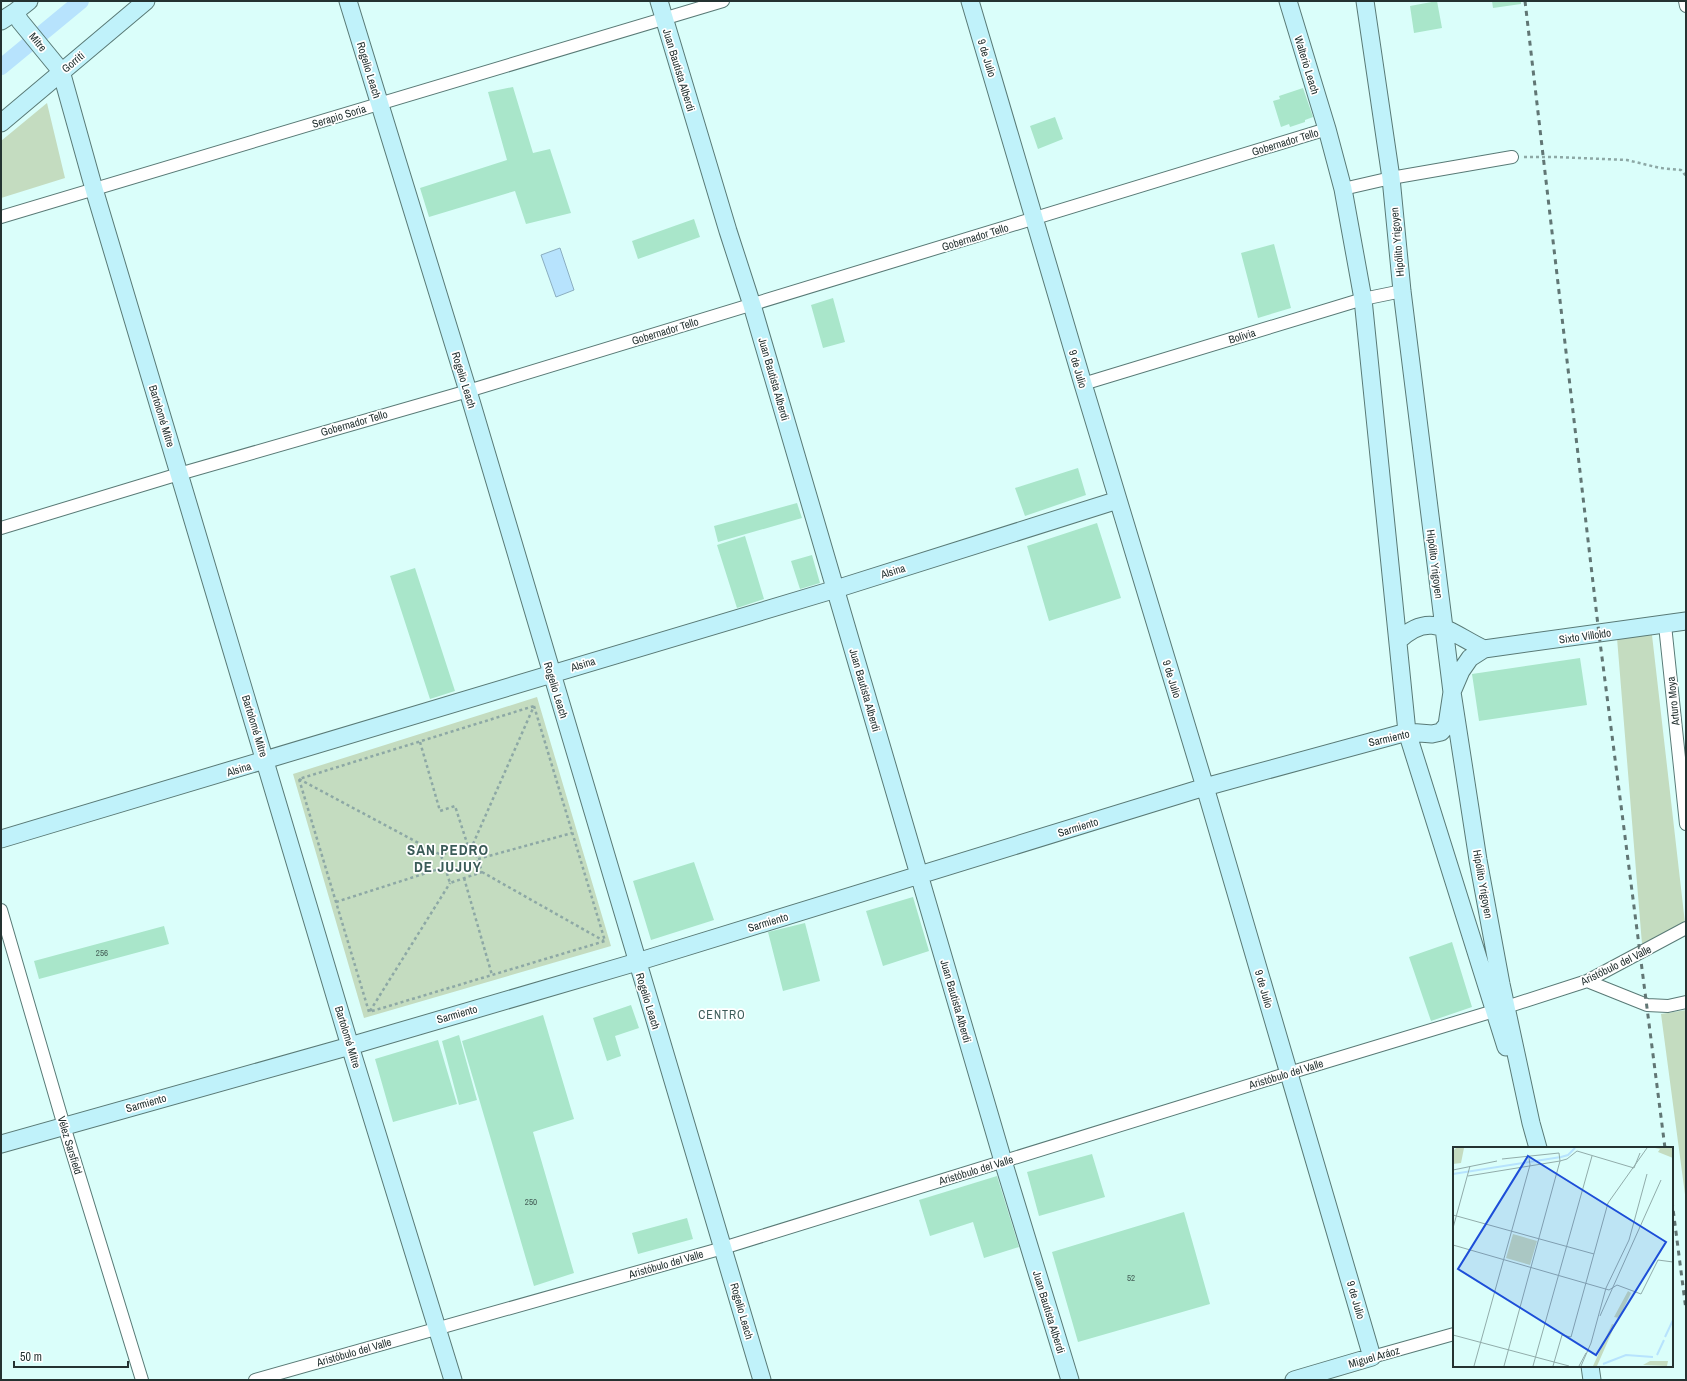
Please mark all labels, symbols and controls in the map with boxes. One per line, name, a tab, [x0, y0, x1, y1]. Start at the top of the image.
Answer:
street label: Juan Bautista Alberdi	[660, 27, 698, 113]
street label: Mitre	[26, 30, 50, 54]
street label: Walterio Leach	[1291, 34, 1323, 96]
street label: 9 de Julio	[975, 37, 999, 79]
street label: Rogelio Leach	[354, 40, 384, 100]
street label: Gorriti	[59, 48, 87, 76]
street label: Serapio Soria	[310, 101, 368, 131]
street label: Gobernador Tello	[1250, 125, 1320, 159]
street label: Hipólito Yrigoyen	[1387, 207, 1407, 277]
street label: Gobernador Tello	[940, 220, 1010, 254]
street label: Gobernador Tello	[630, 314, 700, 348]
street label: Bolivia	[1227, 325, 1257, 347]
street label: Juan Bautista Alberdi	[755, 336, 793, 422]
street label: 9 de Julio	[1066, 348, 1090, 390]
street label: Rogelio Leach	[449, 350, 479, 410]
street label: Bartolomé Mitre	[146, 383, 178, 449]
street label: Gobernador Tello	[319, 407, 389, 439]
street label: Hipólito Yrigoyen	[1424, 529, 1446, 599]
street label: Alsina	[878, 561, 907, 582]
street label: Sixto Villoldo	[1558, 625, 1612, 647]
street label: Juan Bautista Alberdi	[846, 647, 884, 733]
street label: Alsina	[568, 654, 597, 675]
street label: 9 de Julio	[1160, 658, 1184, 700]
street label: Rogelio Leach	[541, 660, 571, 720]
street label: Arturo Moya	[1663, 676, 1683, 727]
street label: Bartolomé Mitre	[239, 693, 271, 759]
street label: Sarmiento	[1367, 726, 1411, 750]
street label: Alsina	[224, 759, 253, 780]
street label: Sarmiento	[1056, 814, 1100, 840]
district label: SAN PEDRO DE JUJUY	[407, 839, 489, 877]
street label: Hipólito Yrigoyen	[1470, 849, 1496, 919]
street label: Sarmiento	[746, 909, 790, 935]
street label: Aristóbulo del Valle	[1577, 942, 1654, 989]
house number: 256	[96, 947, 108, 959]
street label: Juan Bautista Alberdi	[937, 958, 975, 1044]
street label: 9 de Julio	[1252, 968, 1276, 1010]
street label: Rogelio Leach	[633, 971, 663, 1031]
street label: Sarmiento	[435, 1002, 479, 1026]
street label: Bartolomé Mitre	[332, 1004, 364, 1070]
district label: CENTRO	[698, 1007, 746, 1023]
street label: Aristóbulo del Valle	[1246, 1056, 1325, 1092]
street label: Sarmiento	[124, 1091, 168, 1115]
street label: Vélez Sarsfield	[55, 1114, 85, 1176]
inset map	[1453, 1147, 1673, 1367]
street label: Aristóbulo del Valle	[936, 1152, 1015, 1188]
house number: 250	[525, 1196, 537, 1208]
street label: Aristóbulo del Valle	[626, 1247, 705, 1282]
street label: Juan Bautista Alberdi	[1030, 1269, 1068, 1355]
house number: 52	[1127, 1272, 1135, 1284]
street label: 9 de Julio	[1344, 1279, 1368, 1321]
street label: Rogelio Leach	[727, 1281, 757, 1341]
street label: Aristóbulo del Valle	[314, 1335, 393, 1370]
scale bar	[14, 1343, 128, 1369]
street label: Miguel Aráoz	[1347, 1343, 1402, 1371]
text: 50 m	[20, 1349, 42, 1365]

